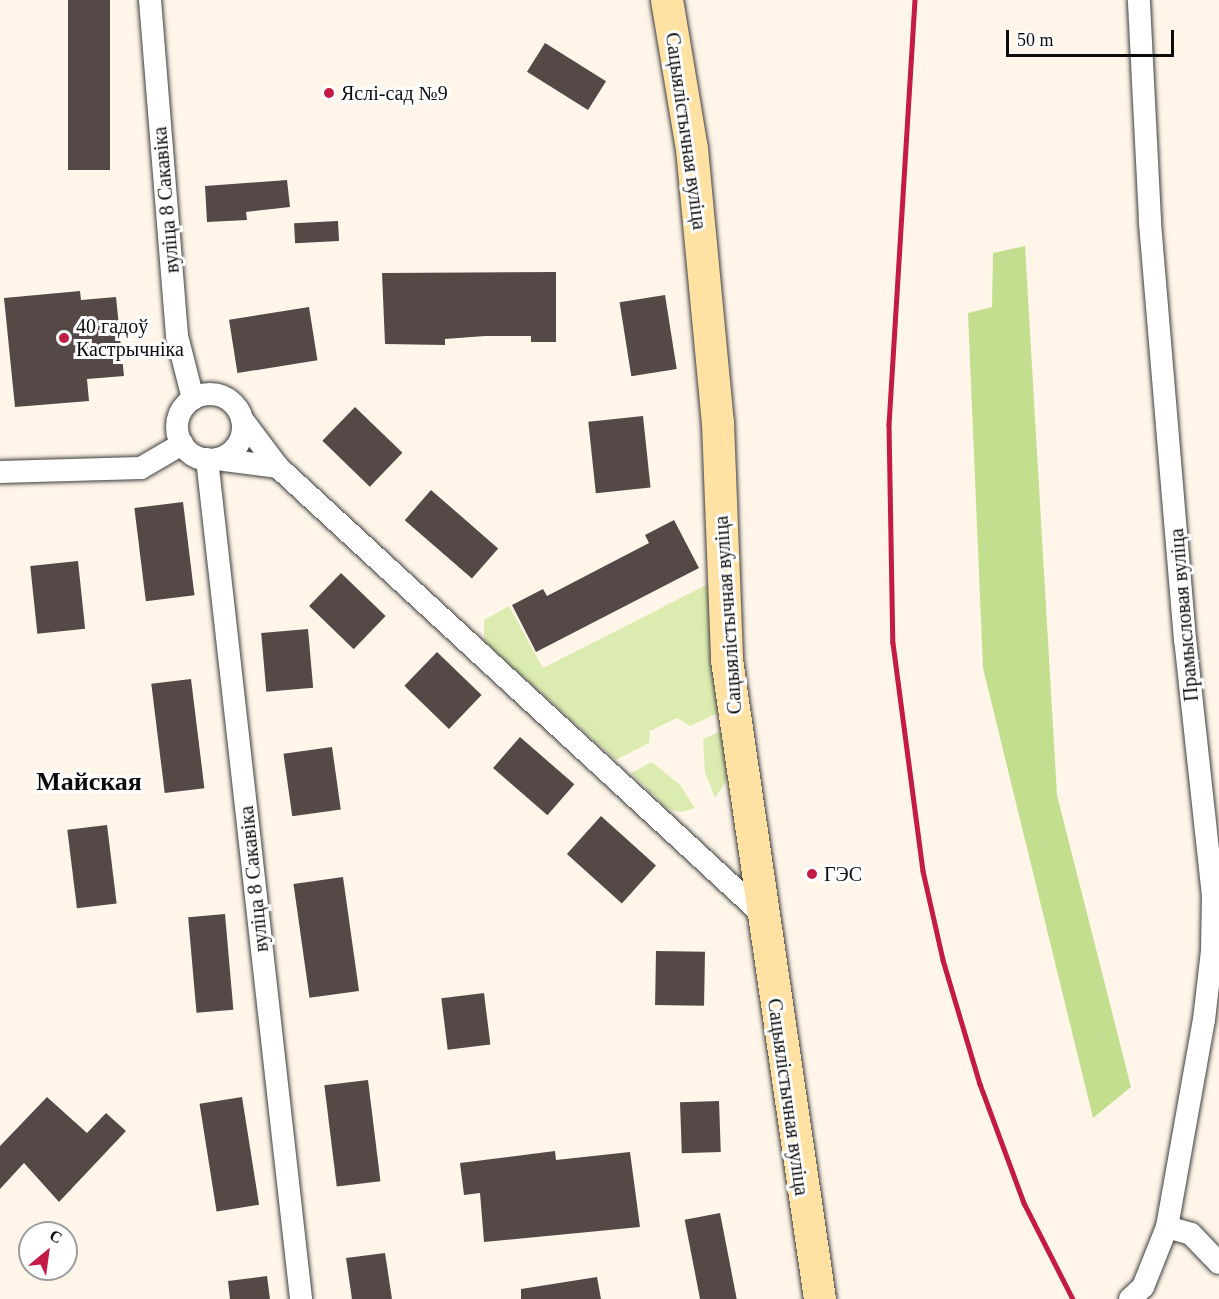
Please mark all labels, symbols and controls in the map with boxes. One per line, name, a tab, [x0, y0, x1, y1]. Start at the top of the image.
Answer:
scale bar	[1009, 18, 1177, 56]
text: 50 m	[1017, 30, 1054, 50]
street label: Сацыялістычная вуліца	[660, 31, 712, 231]
place label: Яслі-сад №9	[341, 81, 448, 105]
marker: Яслі-сад №9	[322, 86, 336, 100]
street label: вуліца 8 Сакавіка	[148, 126, 184, 274]
place label: 40 гадоў Кастрычніка	[76, 314, 184, 361]
marker: 40 гадоў Кастрычніка	[57, 331, 71, 345]
street label: Сацыялістычная вуліца	[709, 515, 747, 715]
street label: Прамысловая вуліца	[1164, 528, 1204, 702]
district label: Майская	[36, 766, 142, 798]
street label: вуліца 8 Сакавіка	[234, 805, 274, 953]
place label: ГЭС	[824, 862, 862, 886]
marker: ГЭС	[805, 867, 819, 881]
street label: Сацыялістычная вуліца	[762, 997, 814, 1197]
north arrow	[18, 1221, 78, 1281]
text: С	[47, 1226, 65, 1247]

